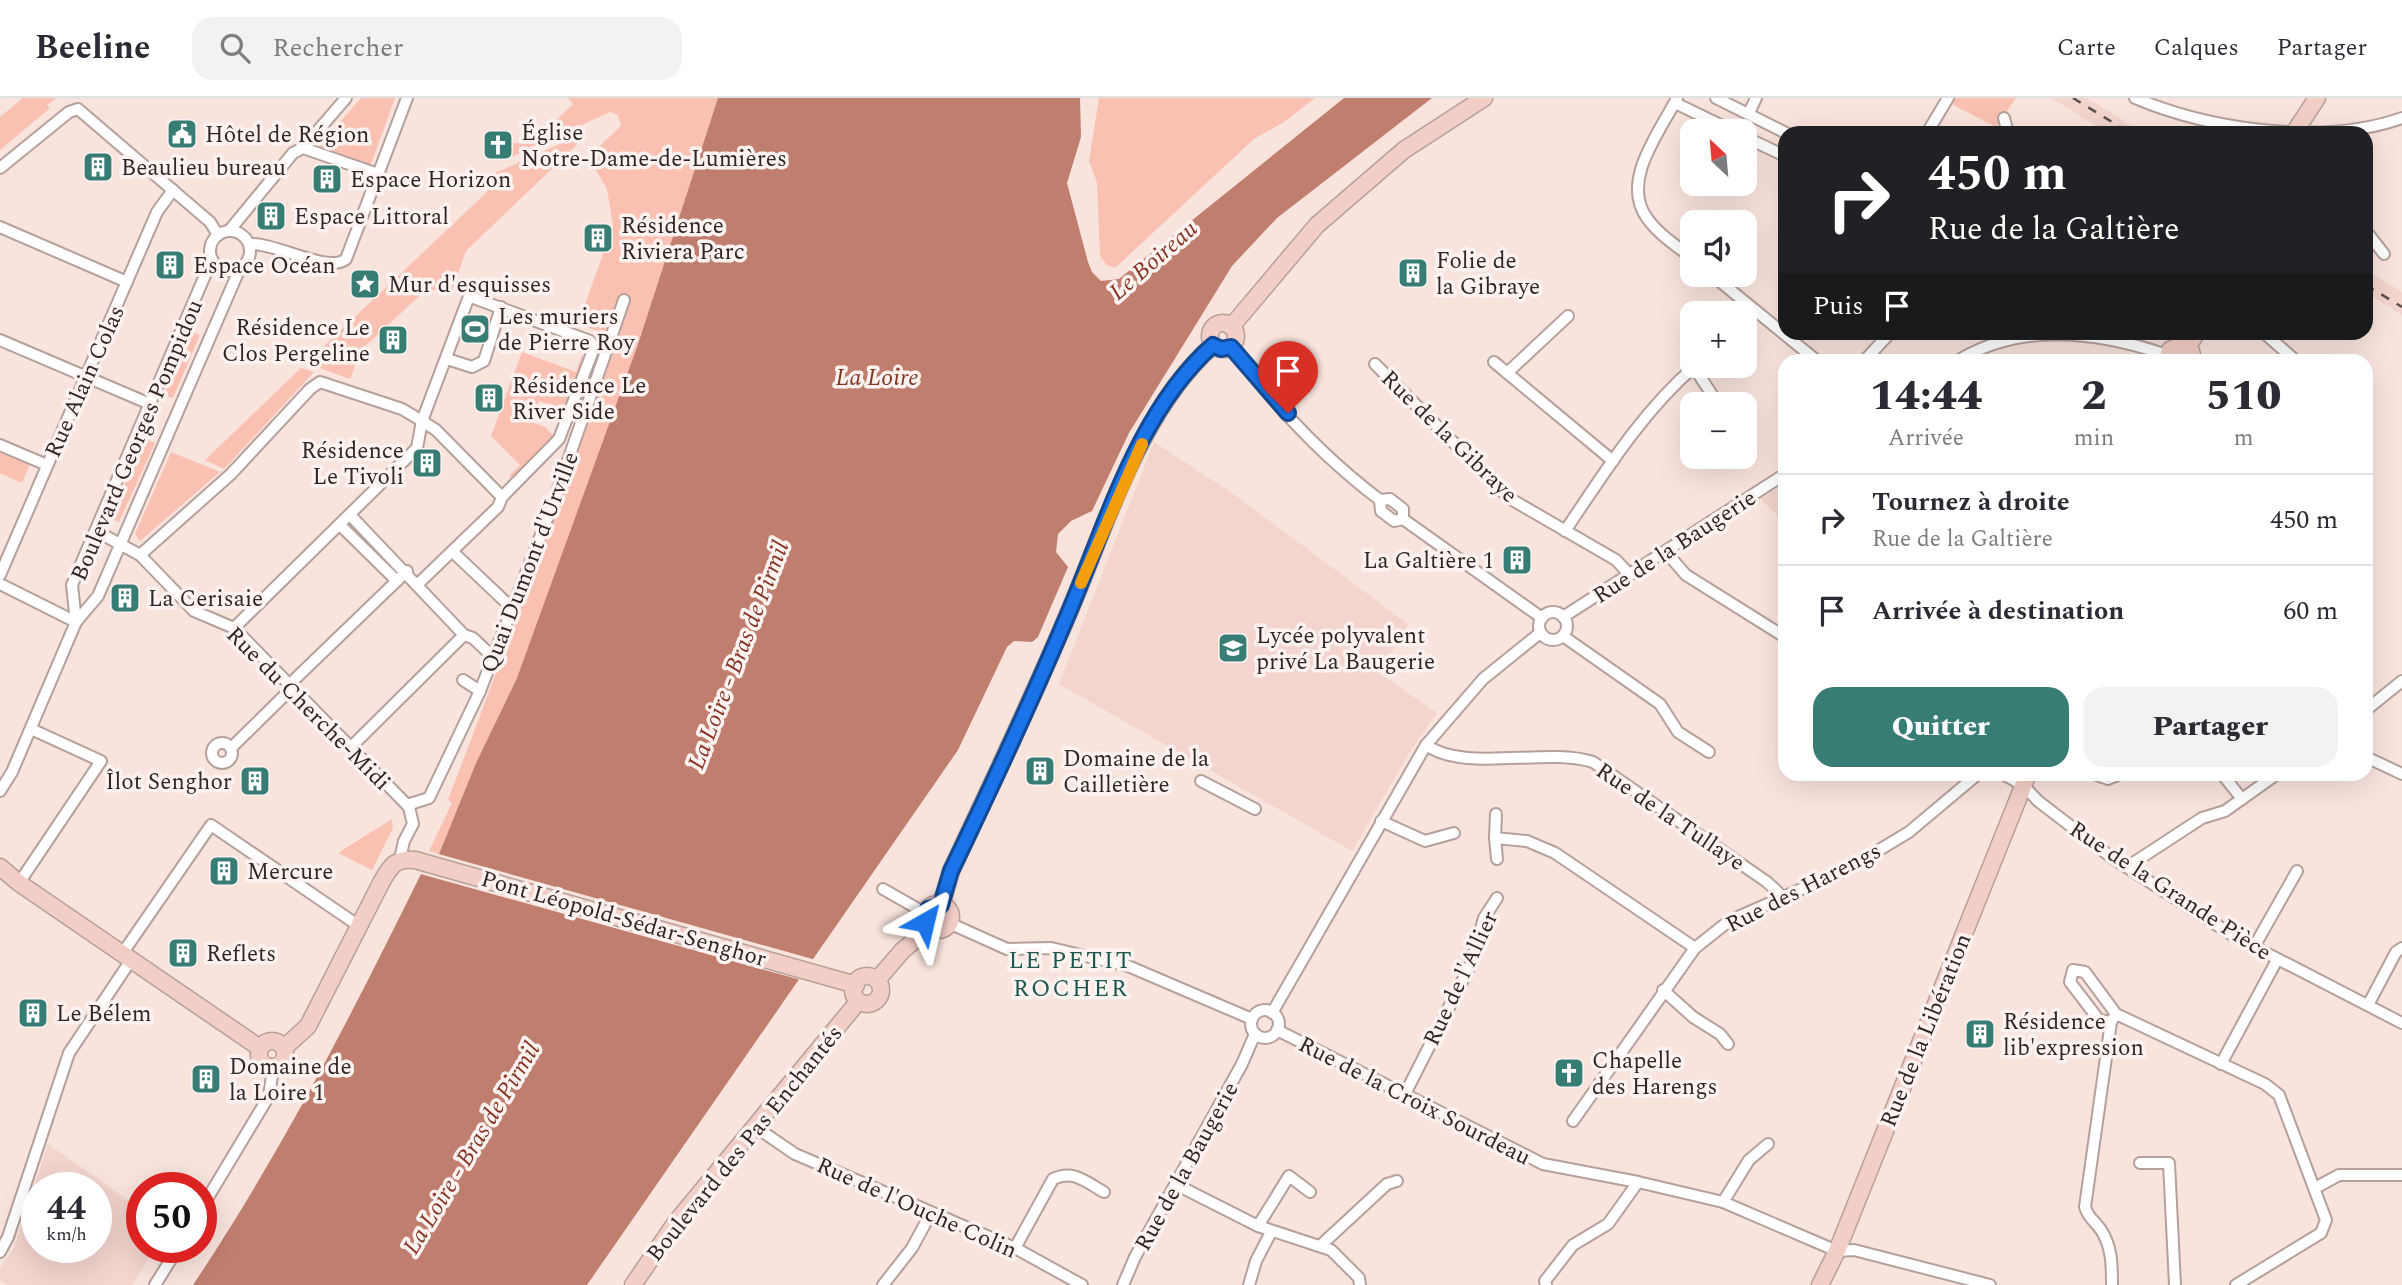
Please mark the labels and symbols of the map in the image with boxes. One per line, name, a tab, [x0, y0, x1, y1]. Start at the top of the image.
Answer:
place label: Église Notre-Dame-de-Lumières	[521, 116, 787, 177]
public building icon: Hôtel de Région	[165, 117, 199, 151]
place label: Hôtel de Région	[205, 118, 369, 153]
north arrow	[1680, 119, 1757, 196]
church icon: Église Notre-Dame-de-Lumières	[481, 128, 515, 162]
building icon: Beaulieu bureau	[81, 150, 115, 184]
place label: Beaulieu bureau	[121, 151, 286, 186]
building icon: Espace Horizon	[310, 162, 344, 196]
place label: Espace Horizon	[350, 163, 511, 198]
building icon: Espace Littoral	[254, 199, 288, 233]
place label: Espace Littoral	[294, 200, 449, 235]
place label: Résidence Riviera Parc	[621, 209, 745, 270]
water label: Le Boireau	[1101, 212, 1206, 310]
building icon: Résidence Riviera Parc	[581, 221, 615, 255]
place label: Folie de la Gibraye	[1436, 244, 1540, 305]
building icon: Espace Océan	[153, 248, 187, 282]
place label: Espace Océan	[193, 249, 336, 284]
building icon: Folie de la Gibraye	[1396, 256, 1430, 290]
place icon: Mur d'esquisses	[348, 267, 382, 301]
place label: Mur d'esquisses	[388, 268, 551, 303]
street label: Boulevard Georges Pompidou	[62, 294, 213, 587]
street label: Rue Alain Colas	[36, 300, 135, 463]
place label: Les muriers de Pierre Roy	[498, 300, 636, 361]
place label: Résidence Le Clos Pergeline	[222, 311, 370, 372]
sports icon: Les muriers de Pierre Roy	[458, 312, 492, 346]
building icon: Résidence Le Clos Pergeline	[376, 323, 410, 357]
pin	[1258, 341, 1318, 413]
water label: La Loire	[835, 360, 919, 396]
street label: Rue de la Gibraye	[1372, 362, 1525, 512]
place label: Résidence Le River Side	[512, 369, 646, 430]
building icon: Résidence Le River Side	[472, 381, 506, 415]
place label: Résidence Le Tivoli	[301, 434, 404, 495]
building icon: Résidence Le Tivoli	[410, 446, 444, 480]
street label: Quai Dumont d'Urville	[472, 447, 589, 678]
street label: Rue de la Baugerie	[1586, 481, 1763, 613]
water label: La Loire - Bras de Pirmil	[679, 536, 799, 775]
building icon: La Galtière 1	[1500, 543, 1534, 577]
place label: La Galtière 1	[1363, 544, 1494, 579]
building icon: La Cerisaie	[108, 581, 142, 615]
place label: La Cerisaie	[148, 582, 263, 617]
street label: Rue du Cherche-Midi	[218, 619, 398, 799]
place label: Lycée polyvalent privé La Baugerie	[1256, 619, 1435, 680]
school or university icon: Lycée polyvalent privé La Baugerie	[1216, 631, 1250, 665]
place label: Domaine de la Cailletière	[1063, 742, 1209, 803]
building icon: Domaine de la Cailletière	[1023, 754, 1057, 788]
street label: Rue de la Tullaye	[1588, 754, 1752, 880]
building icon: Îlot Senghor	[238, 764, 272, 798]
place label: Îlot Senghor	[106, 765, 232, 800]
street label: Rue de la Grande Pièce	[2062, 813, 2278, 970]
street label: Rue des Harengs	[1720, 834, 1888, 943]
building icon: Mercure	[207, 854, 241, 888]
place label: Mercure	[247, 855, 334, 890]
street label: Pont Léopold-Sédar-Senghor	[477, 862, 770, 977]
position arrow	[888, 885, 962, 959]
street label: Rue de l'Allier	[1415, 905, 1508, 1052]
street label: Rue de la Libération	[1872, 928, 1981, 1133]
building icon: Reflets	[166, 936, 200, 970]
place label: Reflets	[206, 937, 276, 972]
district label: LE PETIT ROCHER	[1008, 943, 1134, 1007]
building icon: Le Bélem	[16, 996, 50, 1030]
place label: Le Bélem	[56, 997, 152, 1032]
place label: Résidence lib'expression	[2003, 1005, 2144, 1066]
building icon: Résidence lib'expression	[1963, 1017, 1997, 1051]
street label: Boulevard des Pas Enchantés	[638, 1018, 852, 1270]
street label: Rue de la Croix Sourdeau	[1292, 1028, 1537, 1175]
water label: La Loire - Bras de Pirmil	[394, 1035, 550, 1262]
place label: Chapelle des Harengs	[1592, 1044, 1717, 1105]
place label: Domaine de la Loire 1	[229, 1050, 352, 1111]
church icon: Chapelle des Harengs	[1552, 1056, 1586, 1090]
building icon: Domaine de la Loire 1	[189, 1062, 223, 1096]
street label: Rue de la Baugerie	[1126, 1076, 1248, 1258]
street label: Rue de l'Ouche Colin	[810, 1148, 1022, 1268]
speed limit sign: 50	[126, 1172, 217, 1263]

